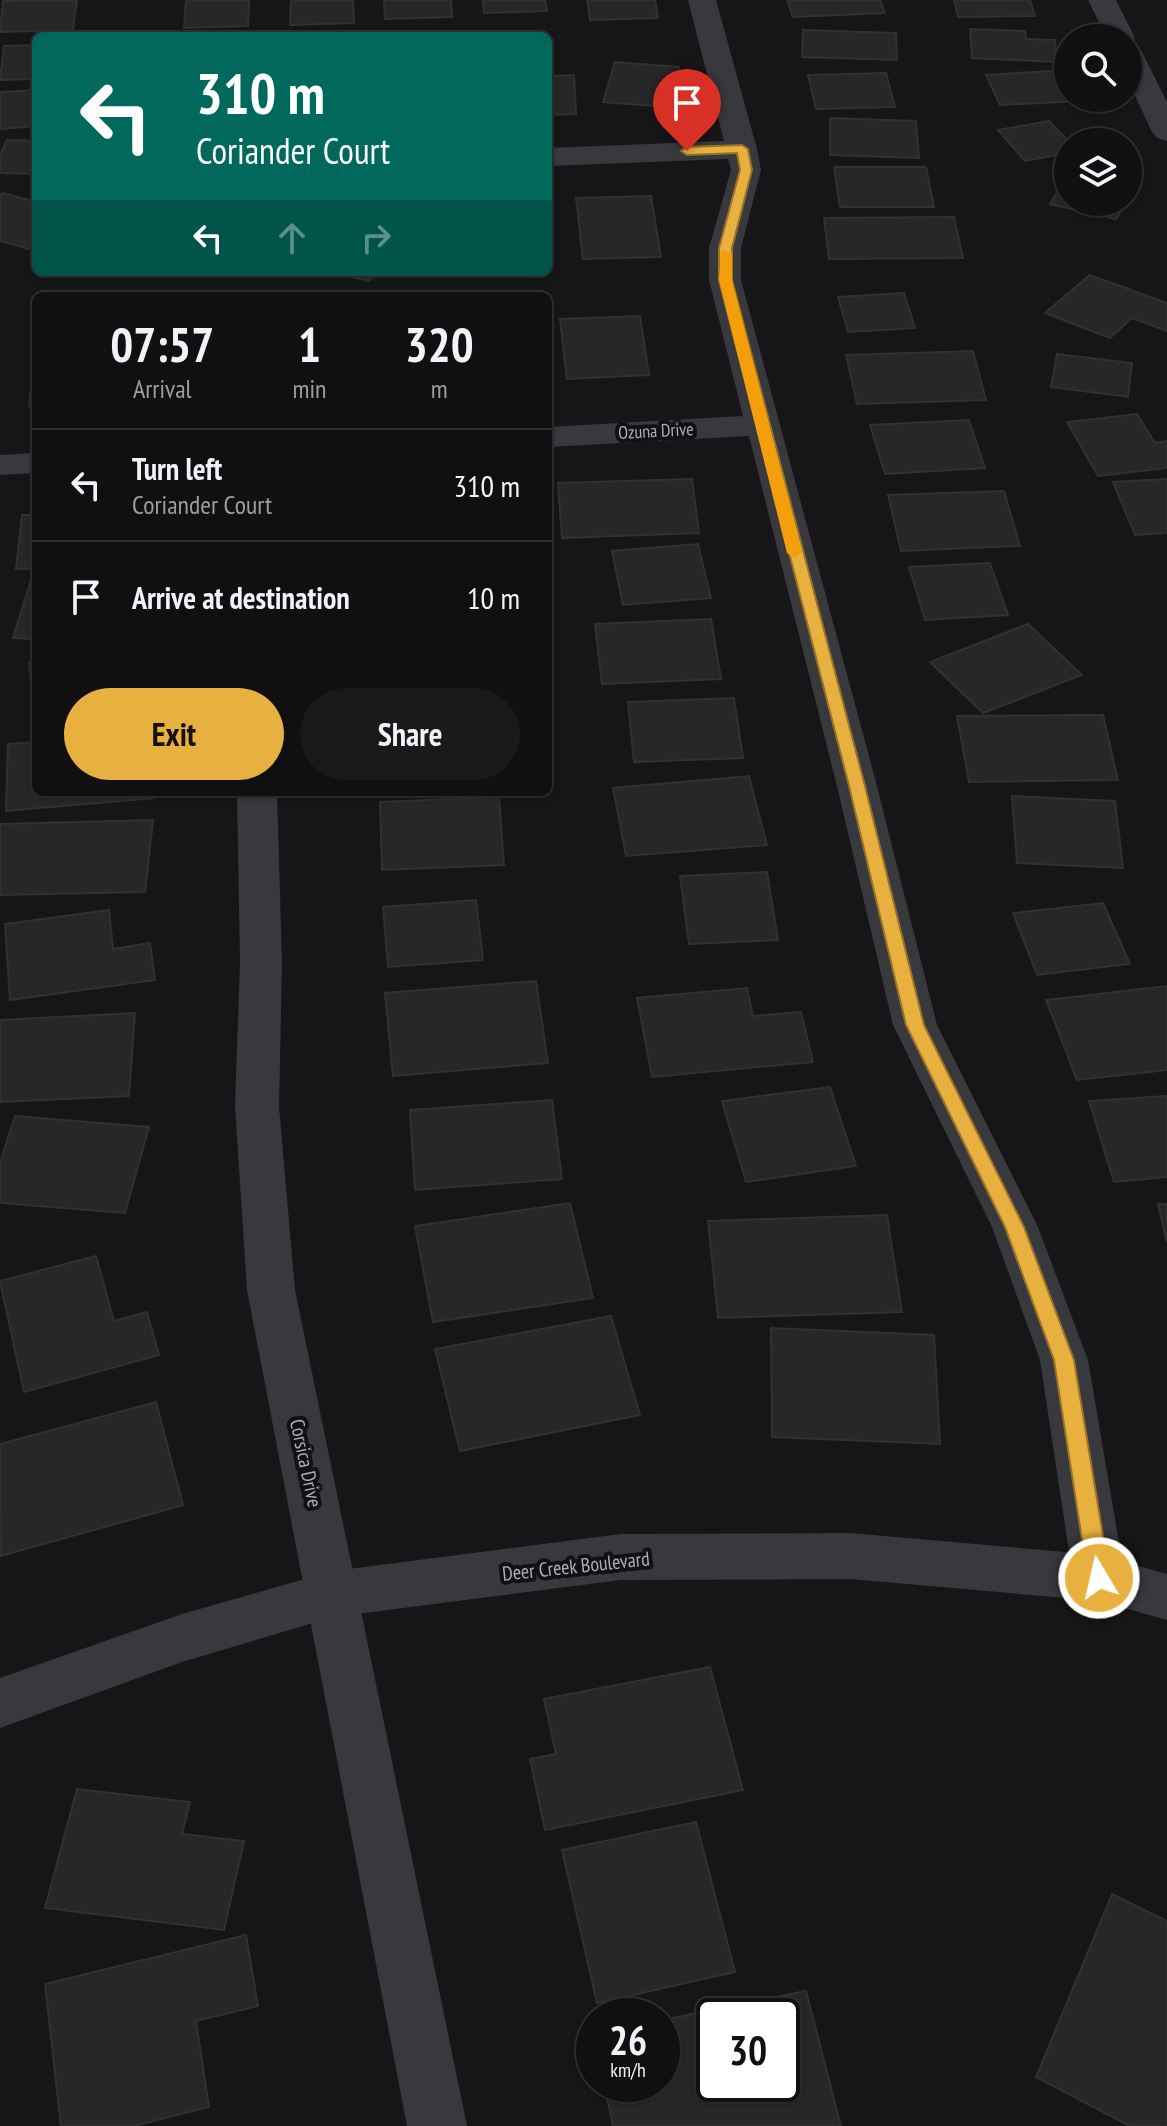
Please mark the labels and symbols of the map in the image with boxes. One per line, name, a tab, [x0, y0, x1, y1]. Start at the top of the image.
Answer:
pin	[653, 69, 721, 151]
street label: Ozuna Drive	[618, 417, 694, 444]
street label: Corsica Drive	[284, 1417, 328, 1509]
position arrow	[1057, 1536, 1141, 1620]
street label: Deer Creek Boulevard	[501, 1545, 651, 1587]
speed limit sign: 30	[696, 1998, 800, 2102]

